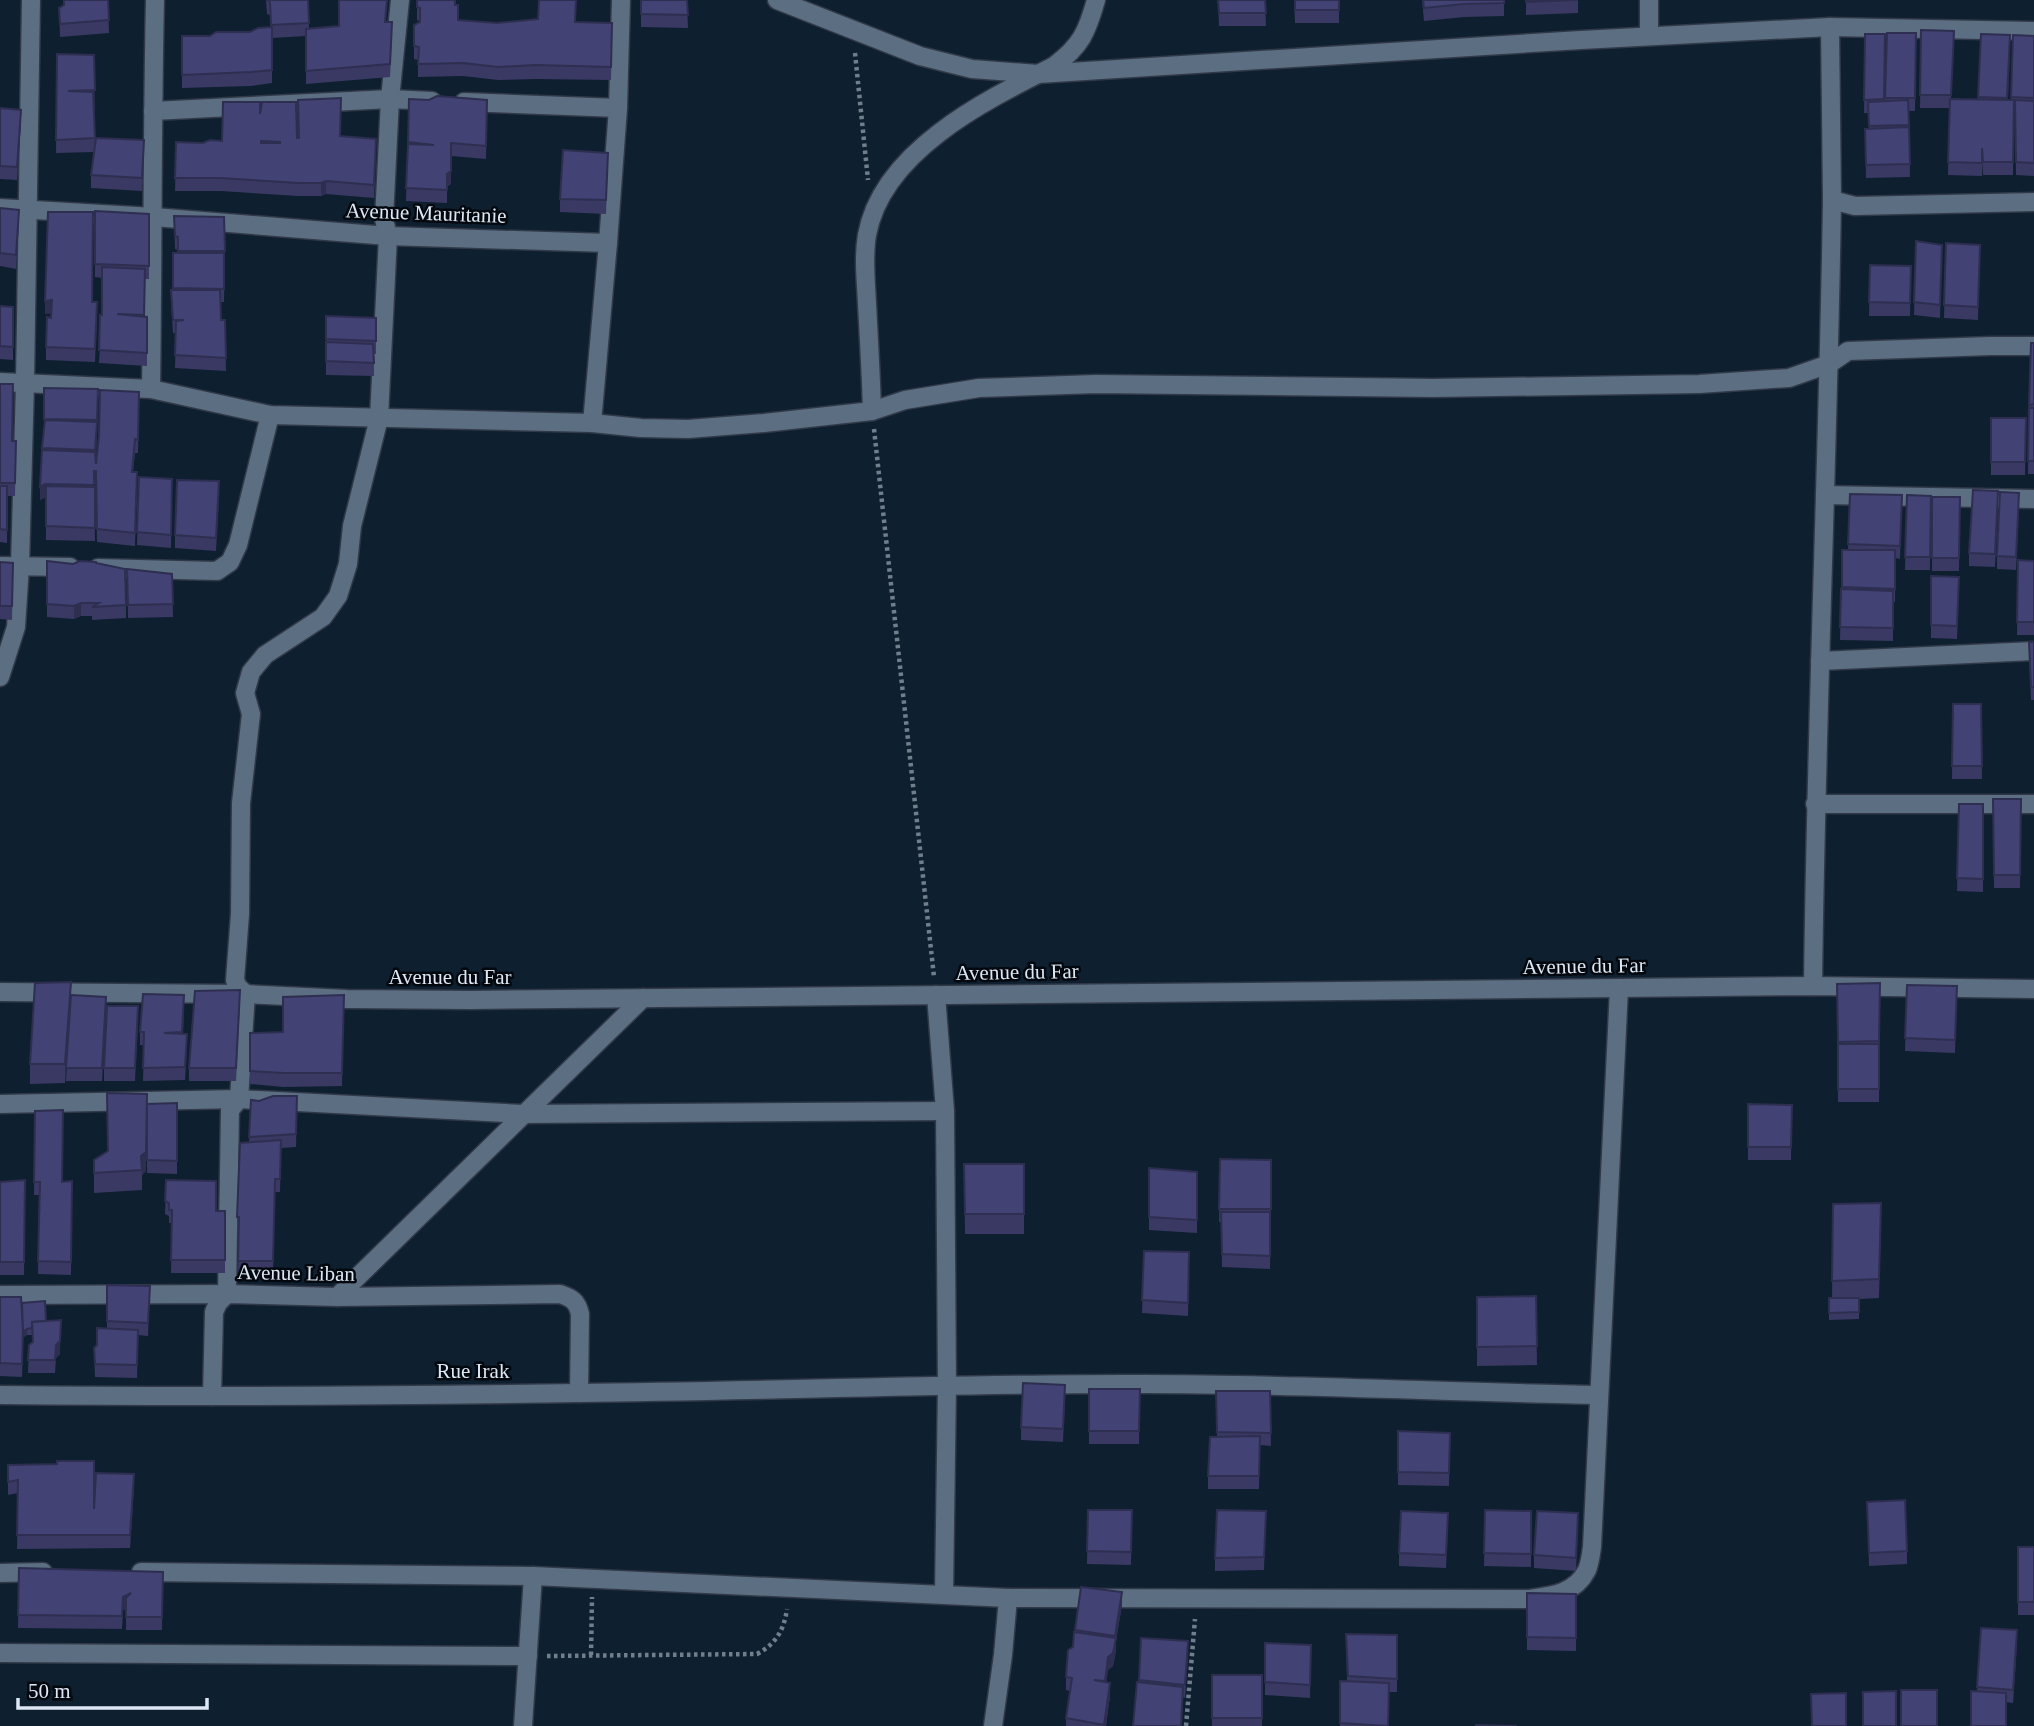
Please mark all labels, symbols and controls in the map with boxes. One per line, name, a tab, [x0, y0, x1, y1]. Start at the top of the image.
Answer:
street label: Avenue Mauritanie	[345, 198, 507, 228]
street label: Avenue du Far	[1522, 953, 1646, 979]
street label: Avenue du Far	[955, 959, 1079, 985]
street label: Avenue du Far	[388, 965, 512, 989]
street label: Avenue Liban	[237, 1260, 356, 1286]
street label: Rue Irak	[437, 1359, 510, 1383]
scale bar	[18, 1666, 206, 1710]
text: 50 m	[28, 1679, 71, 1703]

